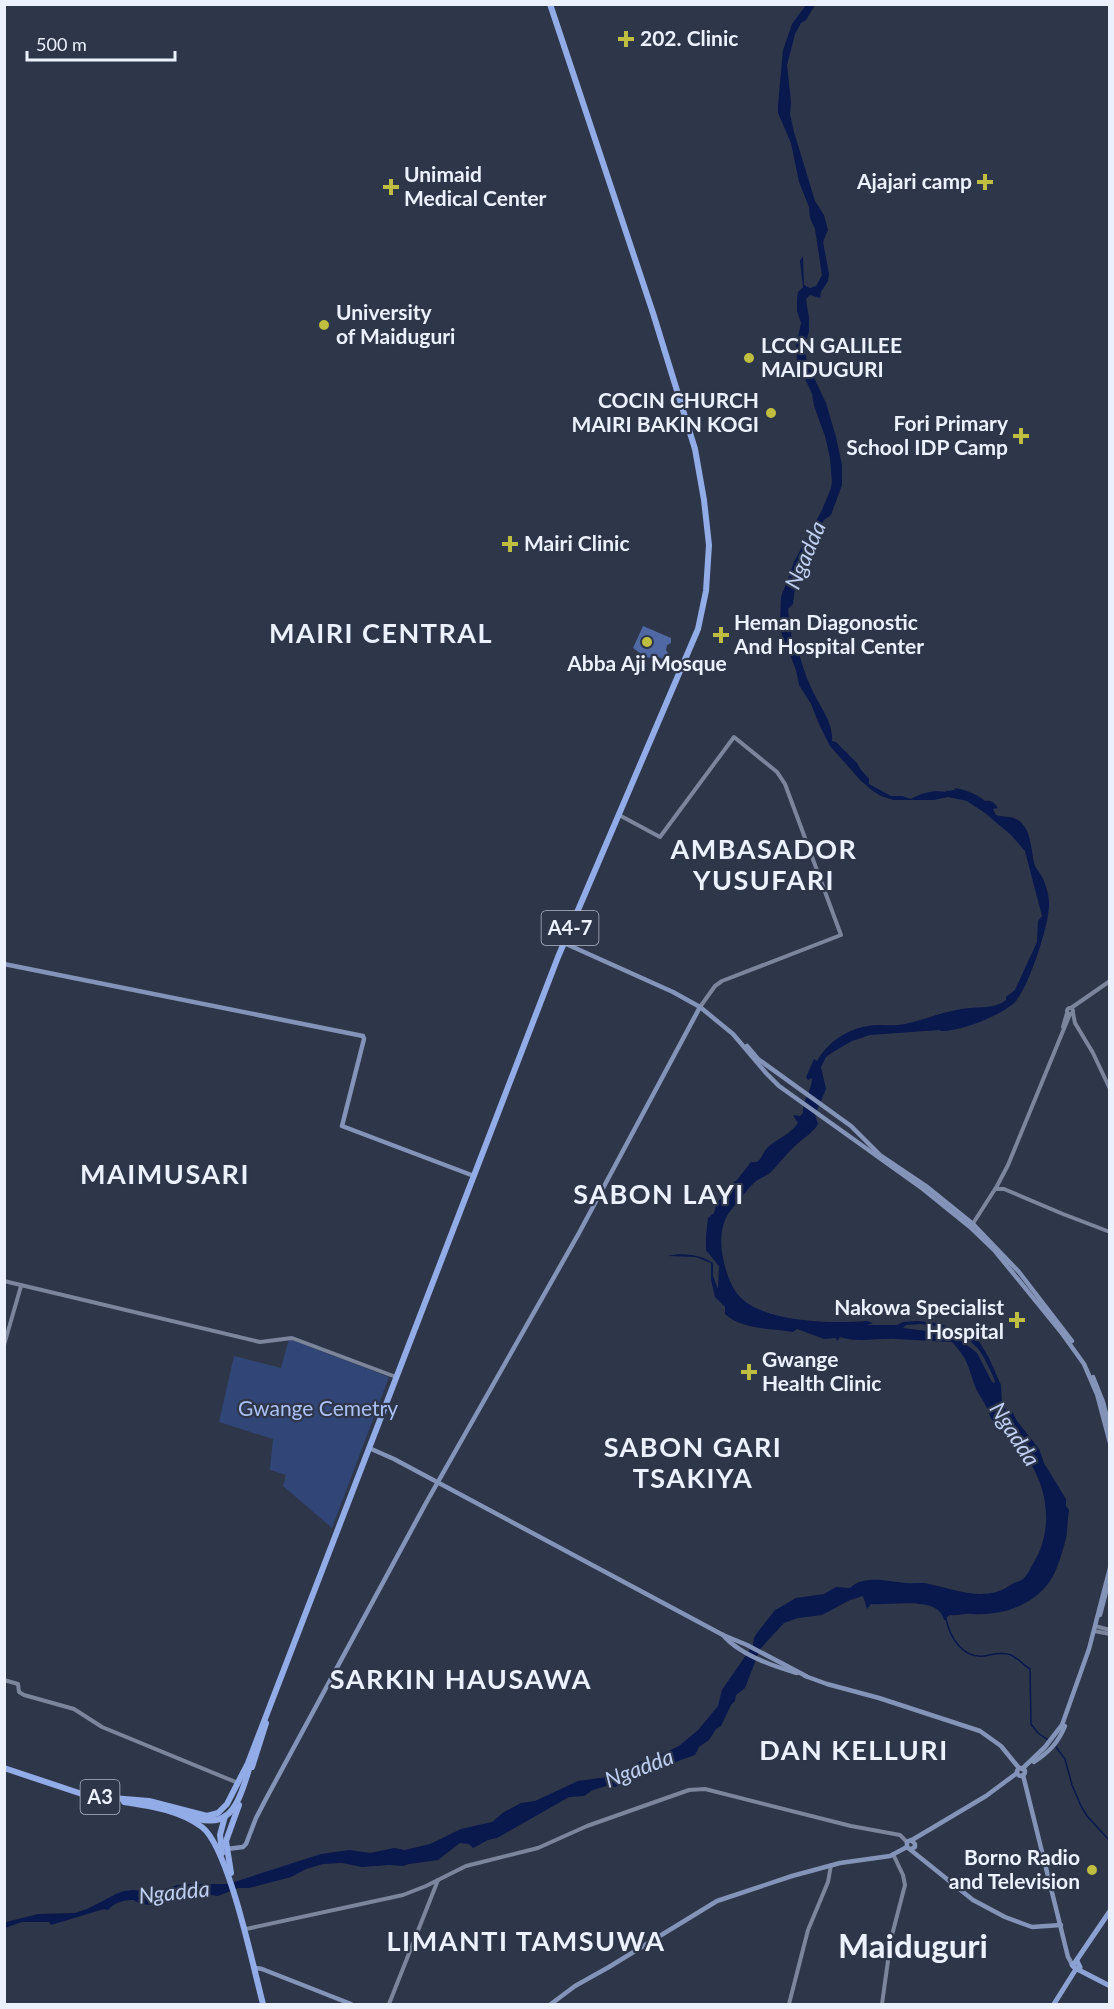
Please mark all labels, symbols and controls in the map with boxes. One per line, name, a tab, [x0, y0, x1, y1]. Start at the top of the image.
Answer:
scale bar	[27, 24, 176, 62]
place label: 202. Clinic	[640, 25, 738, 50]
marker: 202. Clinic	[617, 30, 635, 48]
text: 500 m	[36, 33, 87, 55]
place label: Unimaid Medical Center	[404, 161, 547, 210]
place label: Ajajari camp	[856, 168, 972, 193]
marker: Ajajari camp	[976, 173, 994, 191]
marker: Unimaid Medical Center	[382, 178, 400, 196]
place label: University of Maiduguri	[336, 299, 455, 348]
marker: University of Maiduguri	[317, 318, 331, 332]
place label: LCCN GALILEE MAIDUGURI	[761, 332, 902, 381]
marker: LCCN GALILEE MAIDUGURI	[742, 351, 756, 365]
place label: COCIN CHURCH MAIRI BAKIN KOGI	[571, 387, 759, 436]
marker: COCIN CHURCH MAIRI BAKIN KOGI	[764, 406, 778, 420]
place label: Fori Primary School IDP Camp	[846, 410, 1009, 459]
marker: Fori Primary School IDP Camp	[1012, 427, 1030, 445]
water label: Ngadda	[778, 517, 831, 593]
place label: Mairi Clinic	[524, 530, 630, 555]
marker: Mairi Clinic	[501, 535, 519, 553]
place label: Heman Diagonostic And Hospital Center	[733, 609, 924, 658]
district label: MAIRI CENTRAL	[269, 616, 493, 649]
marker: Heman Diagonostic And Hospital Center	[712, 626, 730, 644]
marker: Abba Aji Mosque	[640, 635, 654, 649]
place label: Abba Aji Mosque	[566, 650, 727, 675]
district label: AMBASADOR YUSUFARI	[670, 832, 857, 896]
road number: A4-7	[542, 911, 598, 945]
district label: MAIMUSARI	[80, 1157, 250, 1190]
district label: SABON LAYI	[573, 1177, 745, 1210]
place label: Nakowa Specialist Hospital	[834, 1294, 1004, 1343]
marker: Nakowa Specialist Hospital	[1008, 1311, 1026, 1329]
place label: Gwange Health Clinic	[762, 1346, 881, 1395]
marker: Gwange Health Clinic	[740, 1363, 758, 1381]
park label: Gwange Cemetry	[238, 1395, 398, 1420]
water label: Ngadda	[985, 1396, 1046, 1471]
district label: SABON GARI TSAKIYA	[604, 1430, 782, 1494]
district label: SARKIN HAUSAWA	[330, 1662, 592, 1695]
district label: DAN KELLURI	[759, 1733, 949, 1766]
water label: Ngadda	[601, 1742, 677, 1793]
road number: A3	[80, 1780, 120, 1814]
place label: Borno Radio and Television	[949, 1844, 1080, 1893]
marker: Borno Radio and Television	[1085, 1863, 1099, 1877]
water label: Ngadda	[137, 1874, 211, 1909]
district label: LIMANTI TAMSUWA	[387, 1924, 665, 1957]
district label: Maiduguri	[838, 1925, 988, 1965]

